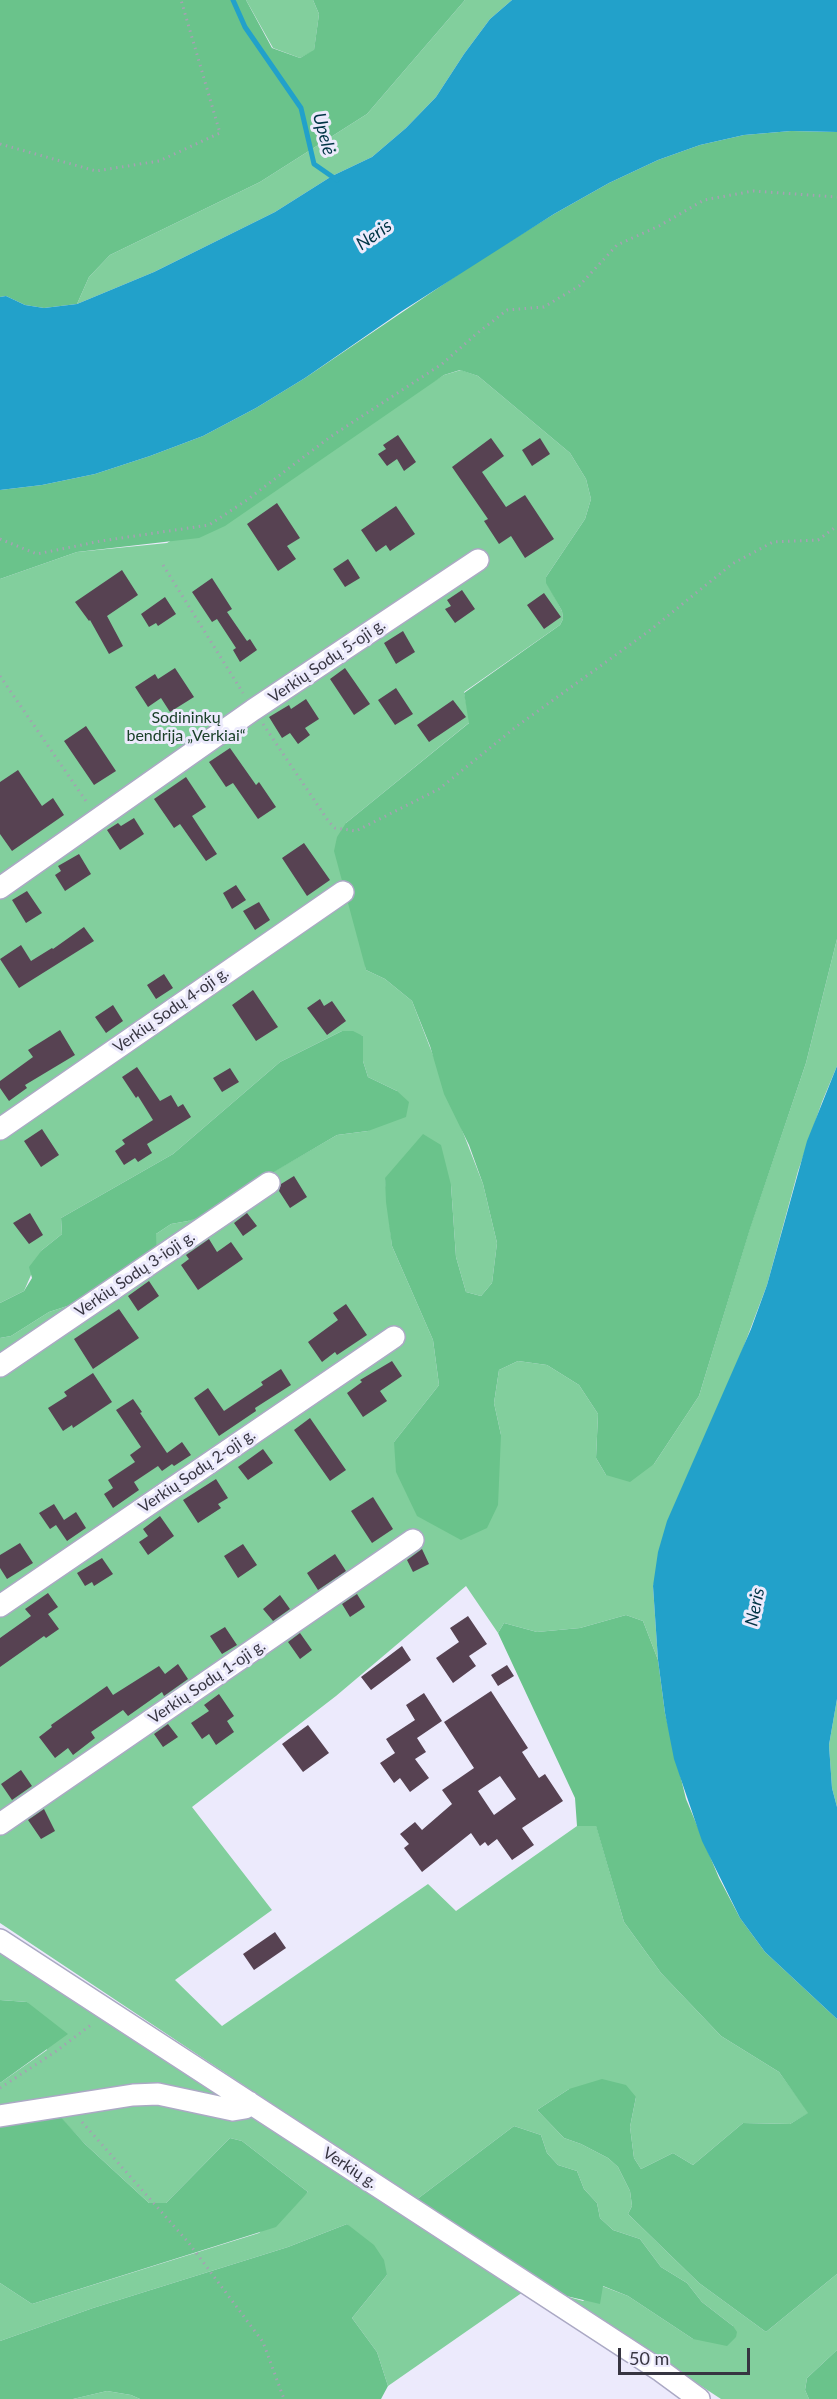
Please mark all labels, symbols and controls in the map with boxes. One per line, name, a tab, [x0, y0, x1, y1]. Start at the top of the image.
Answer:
water label: Upelė	[308, 110, 340, 158]
water label: Neris	[352, 215, 396, 255]
street label: Verkių Sodų 5-oji g.	[265, 615, 389, 707]
park label: Sodininkų bendrija „Verkiai“	[126, 708, 246, 746]
street label: Verkių Sodų 4-oji g.	[109, 963, 233, 1057]
street label: Verkių Sodų 3-ioji g.	[71, 1227, 199, 1321]
street label: Verkių Sodų 2-oji g.	[135, 1425, 259, 1517]
water label: Neris	[741, 1586, 769, 1628]
street label: Verkių Sodų 1-oji g.	[145, 1636, 269, 1728]
street label: Verkių g.	[319, 2143, 381, 2193]
scale bar	[621, 2336, 753, 2374]
text: 50 m	[629, 2347, 669, 2369]

